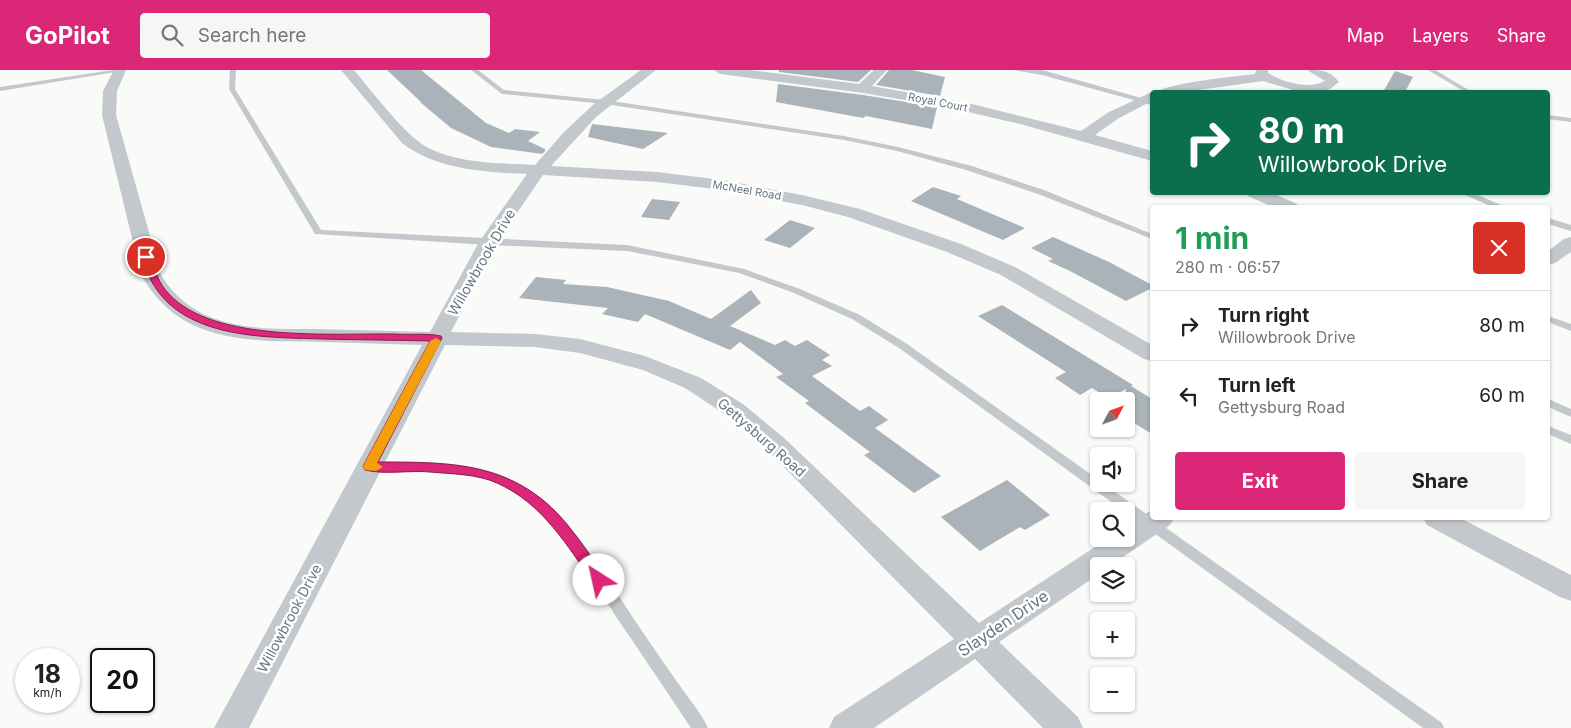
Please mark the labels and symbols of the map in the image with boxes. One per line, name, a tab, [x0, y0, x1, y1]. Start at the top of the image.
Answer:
street label: Royal Court	[907, 89, 969, 115]
street label: McNeel Road	[711, 177, 783, 203]
street label: Willowbrook Drive	[444, 206, 518, 318]
pin	[125, 236, 167, 278]
north arrow	[1090, 392, 1135, 438]
street label: Gettysburg Road	[714, 394, 810, 480]
position arrow	[572, 553, 624, 605]
street label: Willowbrook Drive	[253, 561, 325, 675]
street label: Slayden Drive	[954, 586, 1052, 660]
speed limit sign: 20	[90, 648, 155, 713]

